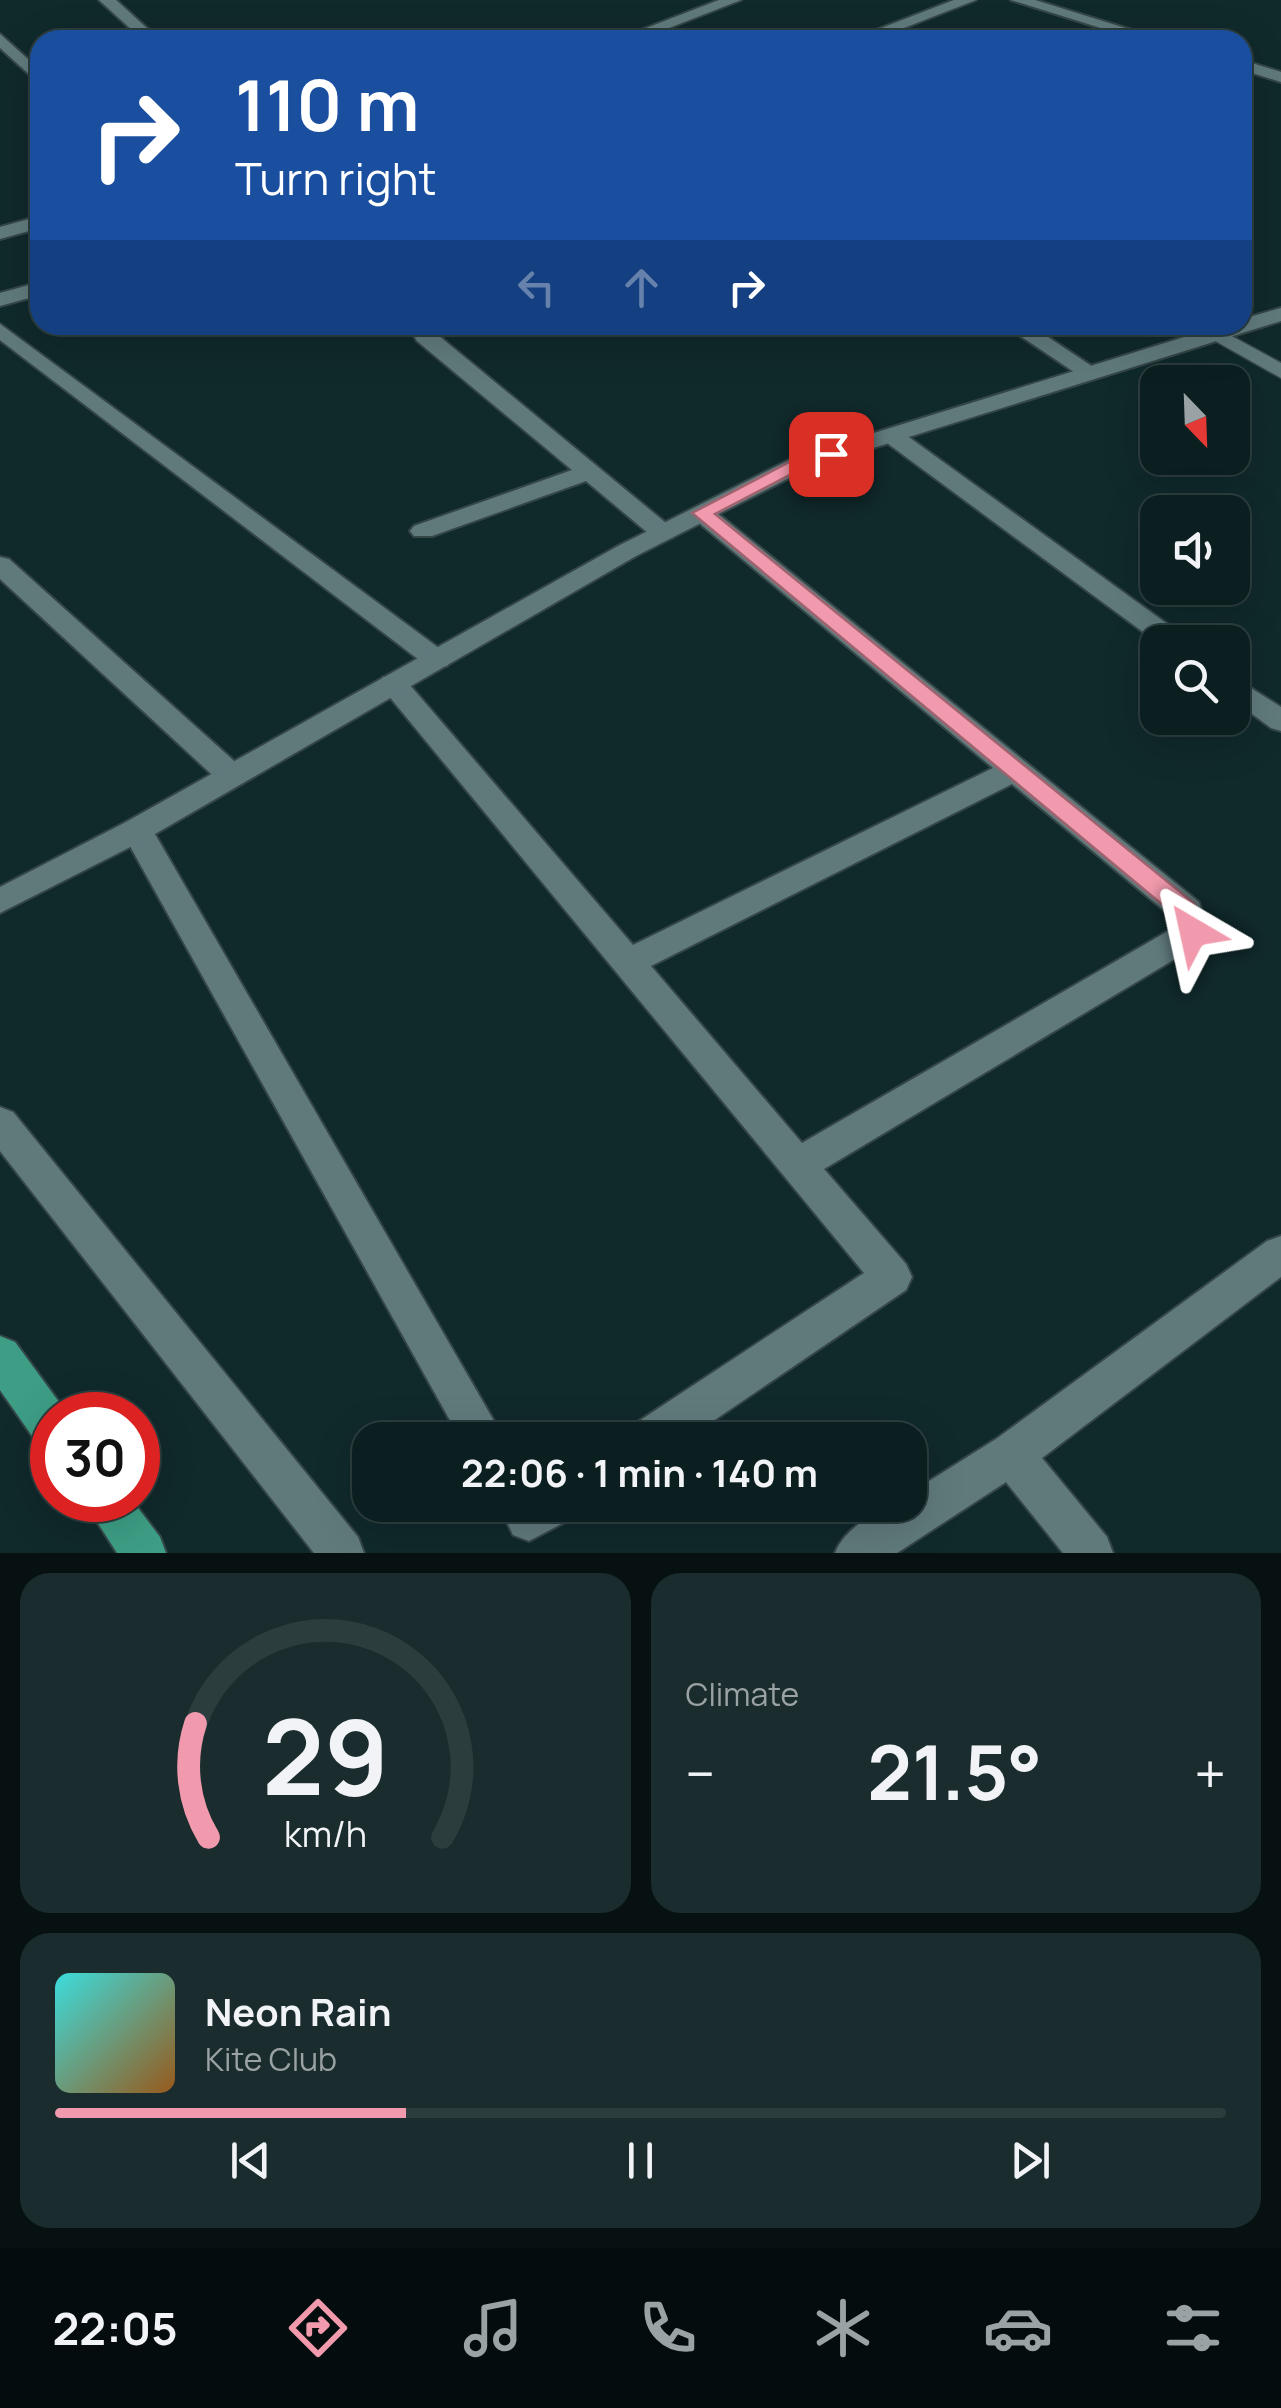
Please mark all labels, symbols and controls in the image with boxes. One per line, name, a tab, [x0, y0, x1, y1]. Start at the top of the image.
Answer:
text: 110 m	[235, 56, 419, 152]
icon: right	[70, 70, 200, 200]
text: Turn right	[235, 147, 436, 209]
icon: left	[509, 260, 564, 315]
icon: ahead	[614, 260, 669, 315]
icon: right	[719, 260, 774, 315]
north arrow	[1140, 365, 1250, 475]
map controls	[1140, 365, 1250, 735]
pin	[789, 412, 874, 497]
icon: arrive	[804, 427, 859, 482]
button: sound	[1140, 495, 1250, 605]
button: search	[1140, 625, 1250, 735]
position arrow	[1141, 880, 1245, 984]
speed limit sign: 30	[30, 1392, 160, 1522]
text: 22:06 · 1 min · 140 m	[461, 1446, 818, 1498]
text: Climate	[686, 1672, 799, 1716]
text: 29	[262, 1684, 389, 1826]
text: 21.5°	[867, 1720, 1042, 1823]
text: −	[686, 1735, 715, 1811]
text: +	[1194, 1735, 1226, 1811]
text: km/h	[284, 1809, 367, 1858]
text: Neon Rain	[205, 1985, 391, 2037]
text: Kite Club	[205, 2037, 337, 2081]
icon: previous	[223, 2133, 278, 2188]
icon: pause	[613, 2133, 668, 2188]
icon: next	[1003, 2133, 1058, 2188]
icon: directions	[283, 2293, 353, 2363]
icon: music	[458, 2293, 528, 2363]
icon: phone	[633, 2293, 703, 2363]
icon: climate	[808, 2293, 878, 2363]
icon: car	[983, 2293, 1053, 2363]
icon: filters	[1158, 2293, 1228, 2363]
text: 22:05	[53, 2297, 178, 2359]

